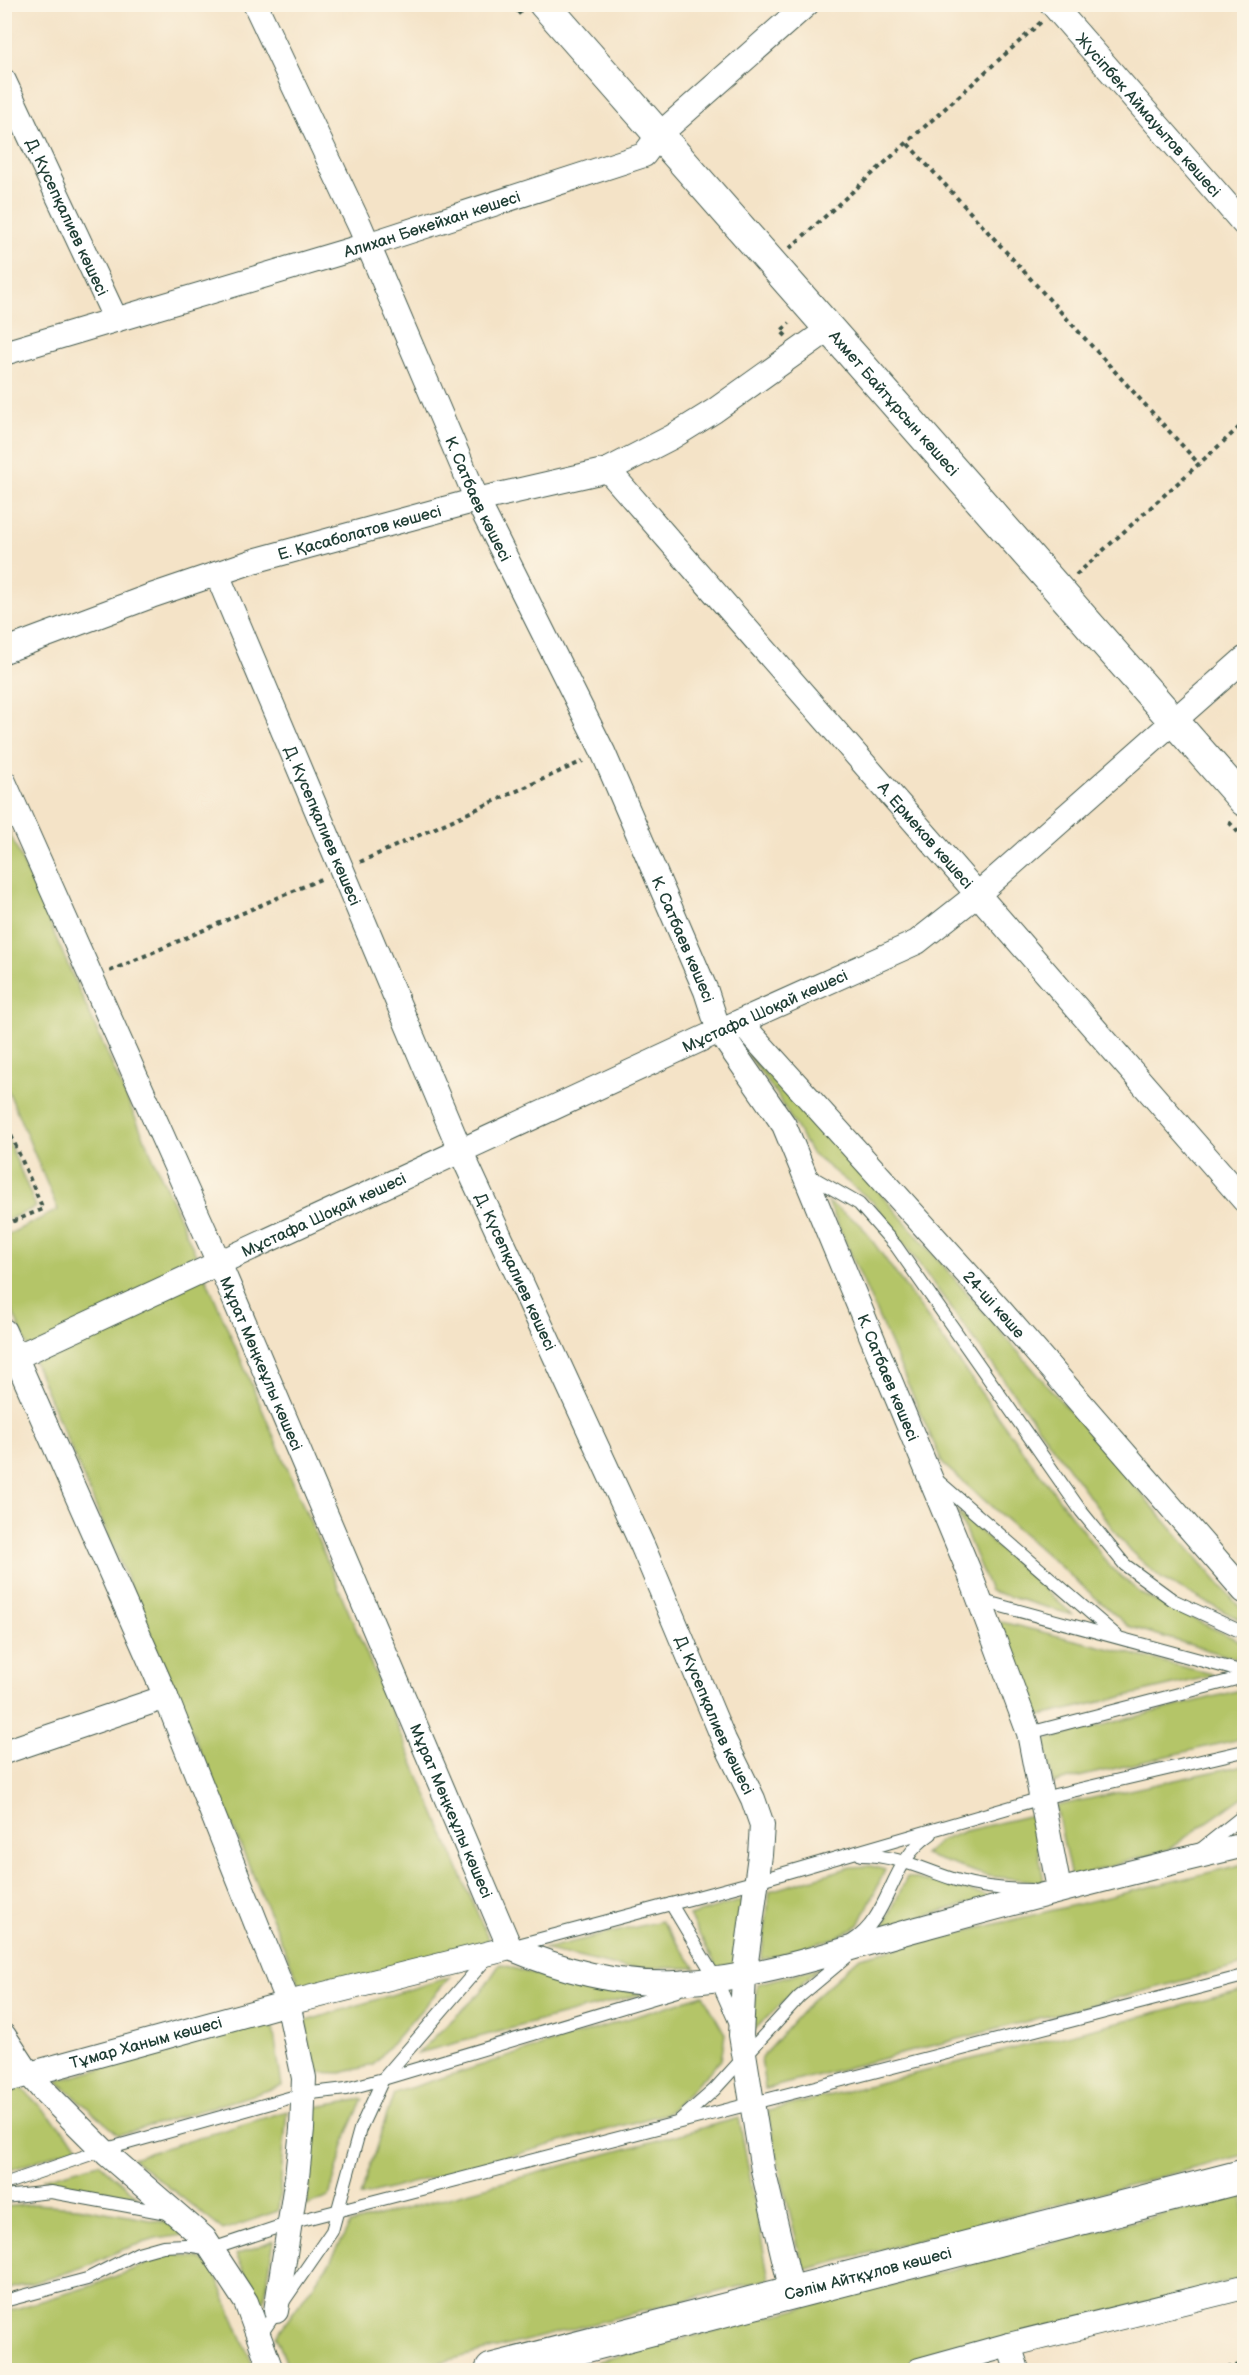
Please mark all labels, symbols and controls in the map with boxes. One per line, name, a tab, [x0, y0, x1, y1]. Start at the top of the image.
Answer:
street label: Жүсіпбек Аймауытов көшесі	[1071, 30, 1224, 202]
street label: Д. Күсепқалиев көшесі	[21, 136, 111, 299]
street label: Алихан Бөкейхан көшесі	[341, 188, 523, 263]
street label: Ахмет Байтұрсын көшесі	[824, 327, 962, 481]
street label: К. Сатбаев көшесі	[440, 434, 514, 565]
street label: Е. Қасаболатов көшесі	[276, 502, 444, 565]
street label: Д. Күсепқалиев көшесі	[280, 743, 364, 909]
street label: А. Ермеков көшесі	[872, 778, 977, 893]
street label: К. Сатбаев көшесі	[647, 874, 717, 1005]
street label: Мұстафа Шоқай көшесі	[680, 966, 851, 1058]
street label: Мұстафа Шоқай көшесі	[239, 1169, 410, 1262]
street label: Д. Күсепқалиев көшесі	[470, 1190, 559, 1354]
street label: 24-ші көше	[958, 1268, 1028, 1343]
street label: Мұрат Мөңкеұлы көшесі	[215, 1274, 306, 1454]
street label: К. Сатбаев көшесі	[852, 1312, 922, 1444]
street label: Д. Күсепқалиев көшесі	[670, 1633, 757, 1798]
street label: Мұрат Мөңкеұлы көшесі	[405, 1721, 496, 1901]
street label: Тұмар Ханым көшесі	[68, 2014, 224, 2074]
street label: Сәлім Айтқұлов көшесі	[782, 2244, 954, 2305]

